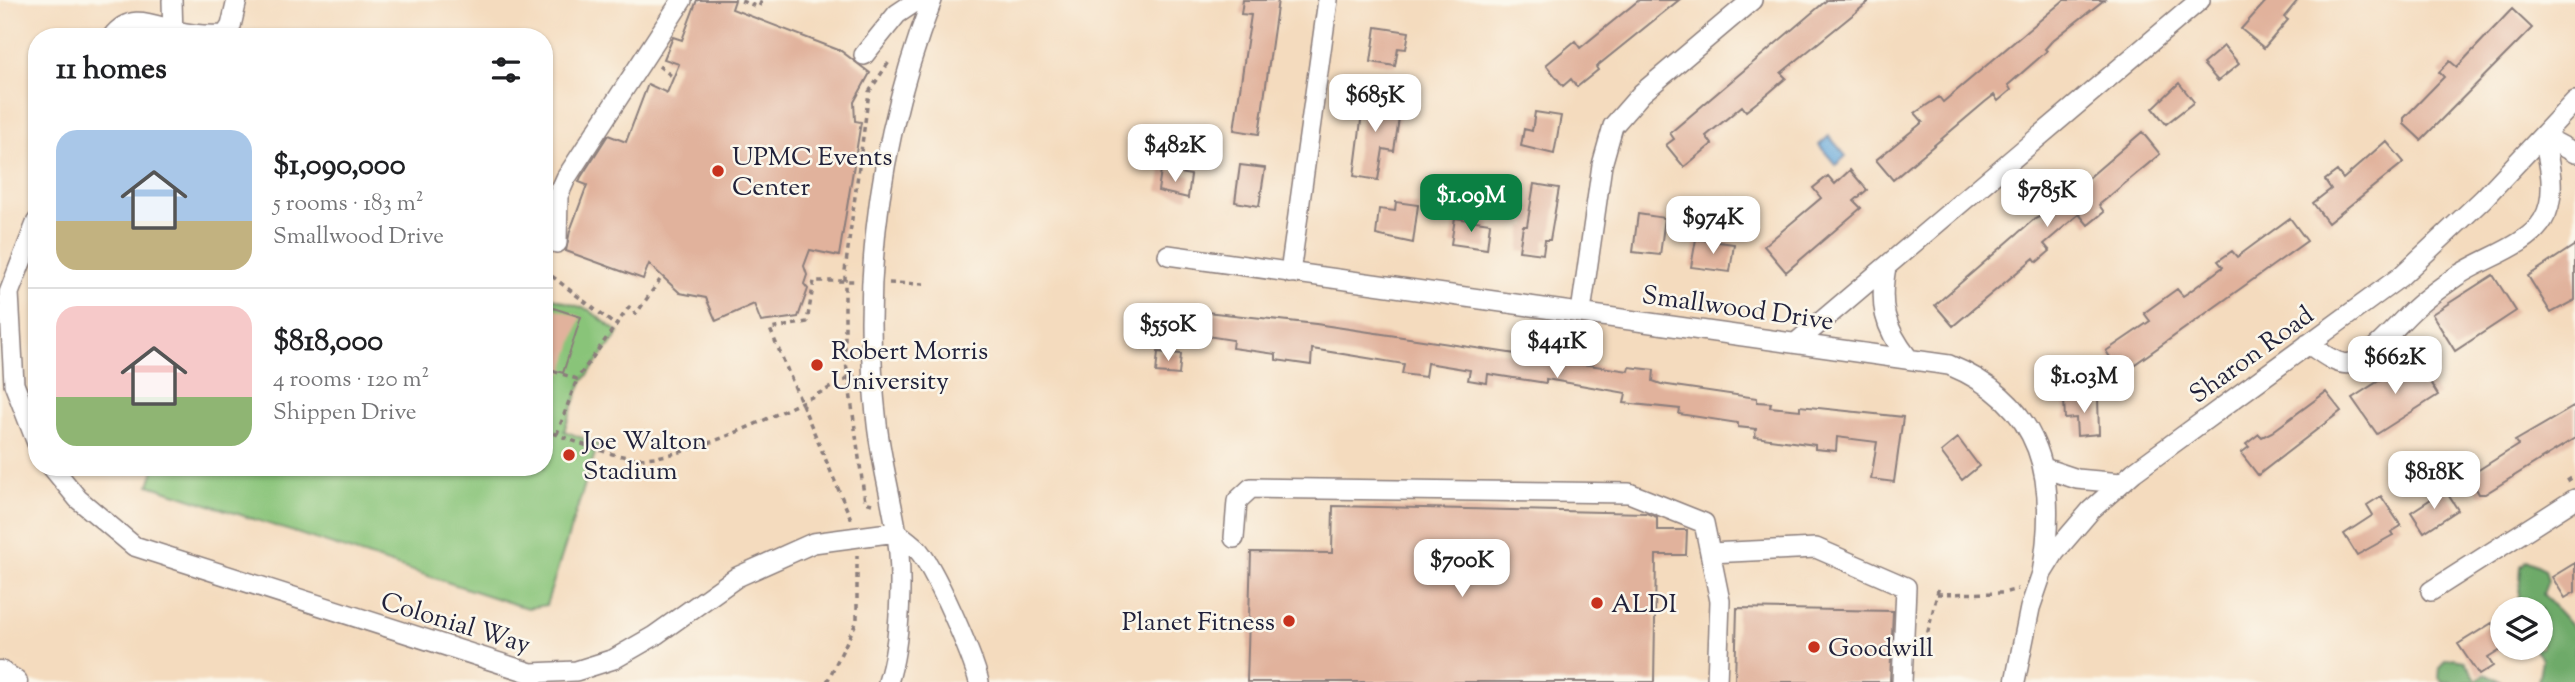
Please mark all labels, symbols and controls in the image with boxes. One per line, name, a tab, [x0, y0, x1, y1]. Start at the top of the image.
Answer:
text: 11 homes	[56, 49, 167, 92]
icon: filters	[487, 51, 525, 89]
pin: $685K	[1326, 74, 1424, 134]
text: $685K	[1345, 80, 1405, 113]
pin: $482K	[1126, 124, 1224, 184]
text: $482K	[1144, 130, 1206, 163]
place label: UPMC Events Center	[732, 140, 892, 207]
text: $1,090,000	[273, 145, 406, 188]
icon: home	[112, 158, 196, 242]
marker: UPMC Events Center	[710, 163, 726, 179]
pin: $785K	[1998, 170, 2096, 229]
pin: $1.09M	[1414, 174, 1528, 234]
text: $785K	[2017, 175, 2077, 208]
text: $1.09M	[1436, 180, 1506, 213]
text: 5 rooms · 183 m²	[273, 188, 424, 221]
pin: $974K	[1664, 196, 1762, 256]
text: $974K	[1682, 202, 1744, 235]
text: Smallwood Drive	[273, 221, 444, 254]
street label: Smallwood Drive	[1639, 278, 1836, 341]
street label: Sharon Road	[2183, 298, 2323, 414]
pin: $550K	[1119, 304, 1217, 363]
text: $550K	[1139, 309, 1197, 342]
pin: $441K	[1508, 320, 1606, 380]
text: $818,000	[273, 321, 383, 364]
text: $441K	[1527, 326, 1587, 359]
icon: home	[112, 334, 196, 418]
place label: Robert Morris University	[831, 334, 988, 401]
pin: $662K	[2346, 336, 2444, 396]
text: $662K	[2364, 342, 2426, 375]
pin: $1.03M	[2027, 356, 2141, 415]
marker: Robert Morris University	[809, 357, 825, 373]
text: $1.03M	[2050, 361, 2118, 394]
text: 4 rooms · 120 m²	[273, 364, 429, 397]
text: Shippen Drive	[273, 397, 416, 430]
place label: Joe Walton Stadium	[581, 424, 707, 491]
marker: Joe Walton Stadium	[561, 447, 577, 463]
pin: $818K	[2385, 452, 2483, 511]
text: $818K	[2404, 457, 2464, 490]
pin: $700K	[1413, 540, 1511, 599]
text: $700K	[1430, 545, 1494, 578]
street label: Colonial Way	[376, 584, 535, 665]
place label: ALDI	[1611, 587, 1677, 624]
marker: ALDI	[1589, 595, 1605, 611]
map controls	[2490, 597, 2553, 660]
button: layers	[2490, 597, 2553, 660]
place label: Planet Fitness	[1122, 605, 1275, 642]
marker: Planet Fitness	[1281, 613, 1297, 629]
place label: Goodwill	[1828, 631, 1933, 668]
marker: Goodwill	[1806, 639, 1822, 655]

